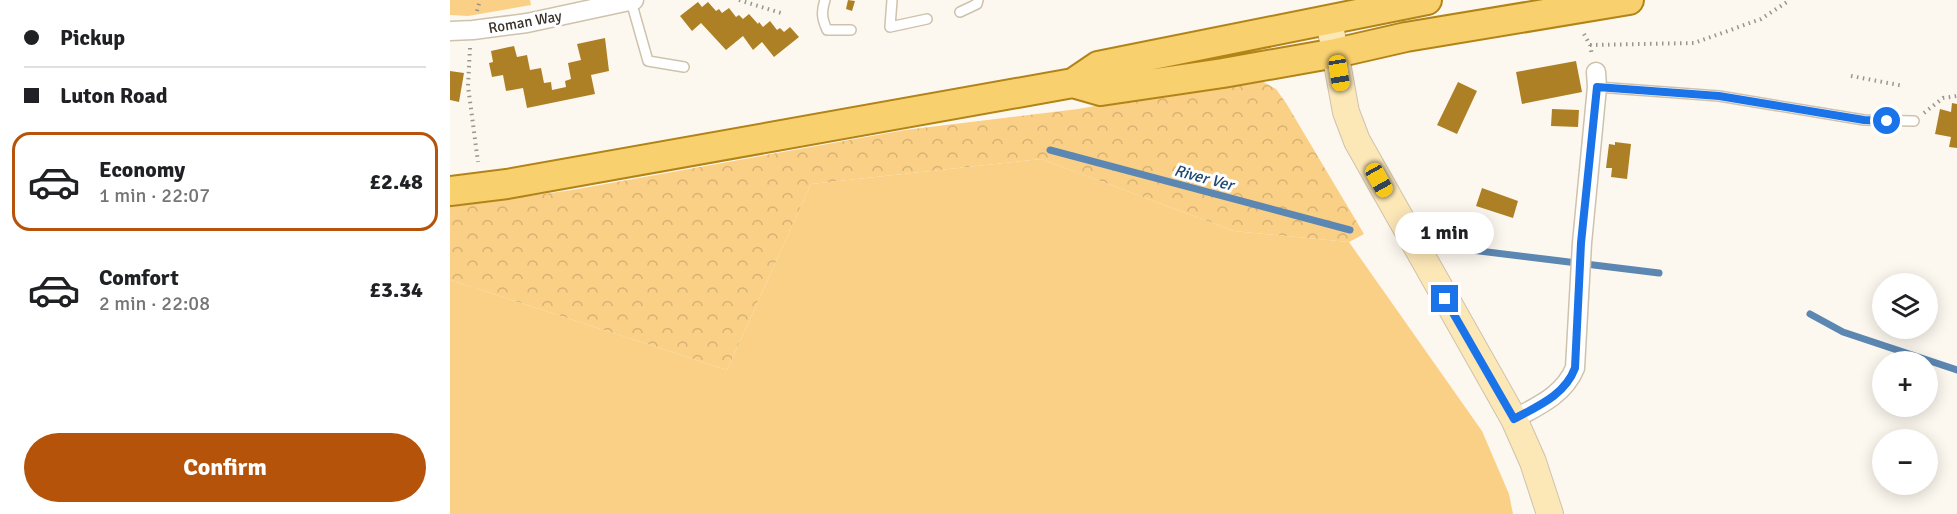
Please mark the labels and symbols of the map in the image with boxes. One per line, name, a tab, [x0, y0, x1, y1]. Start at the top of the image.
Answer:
street label: Roman Way	[487, 7, 563, 37]
car	[1327, 54, 1351, 92]
route start	[1873, 107, 1900, 134]
water label: River Ver	[1172, 160, 1238, 196]
car	[1362, 160, 1396, 200]
callout: 1 min	[1396, 212, 1494, 254]
route end	[1431, 285, 1458, 312]

